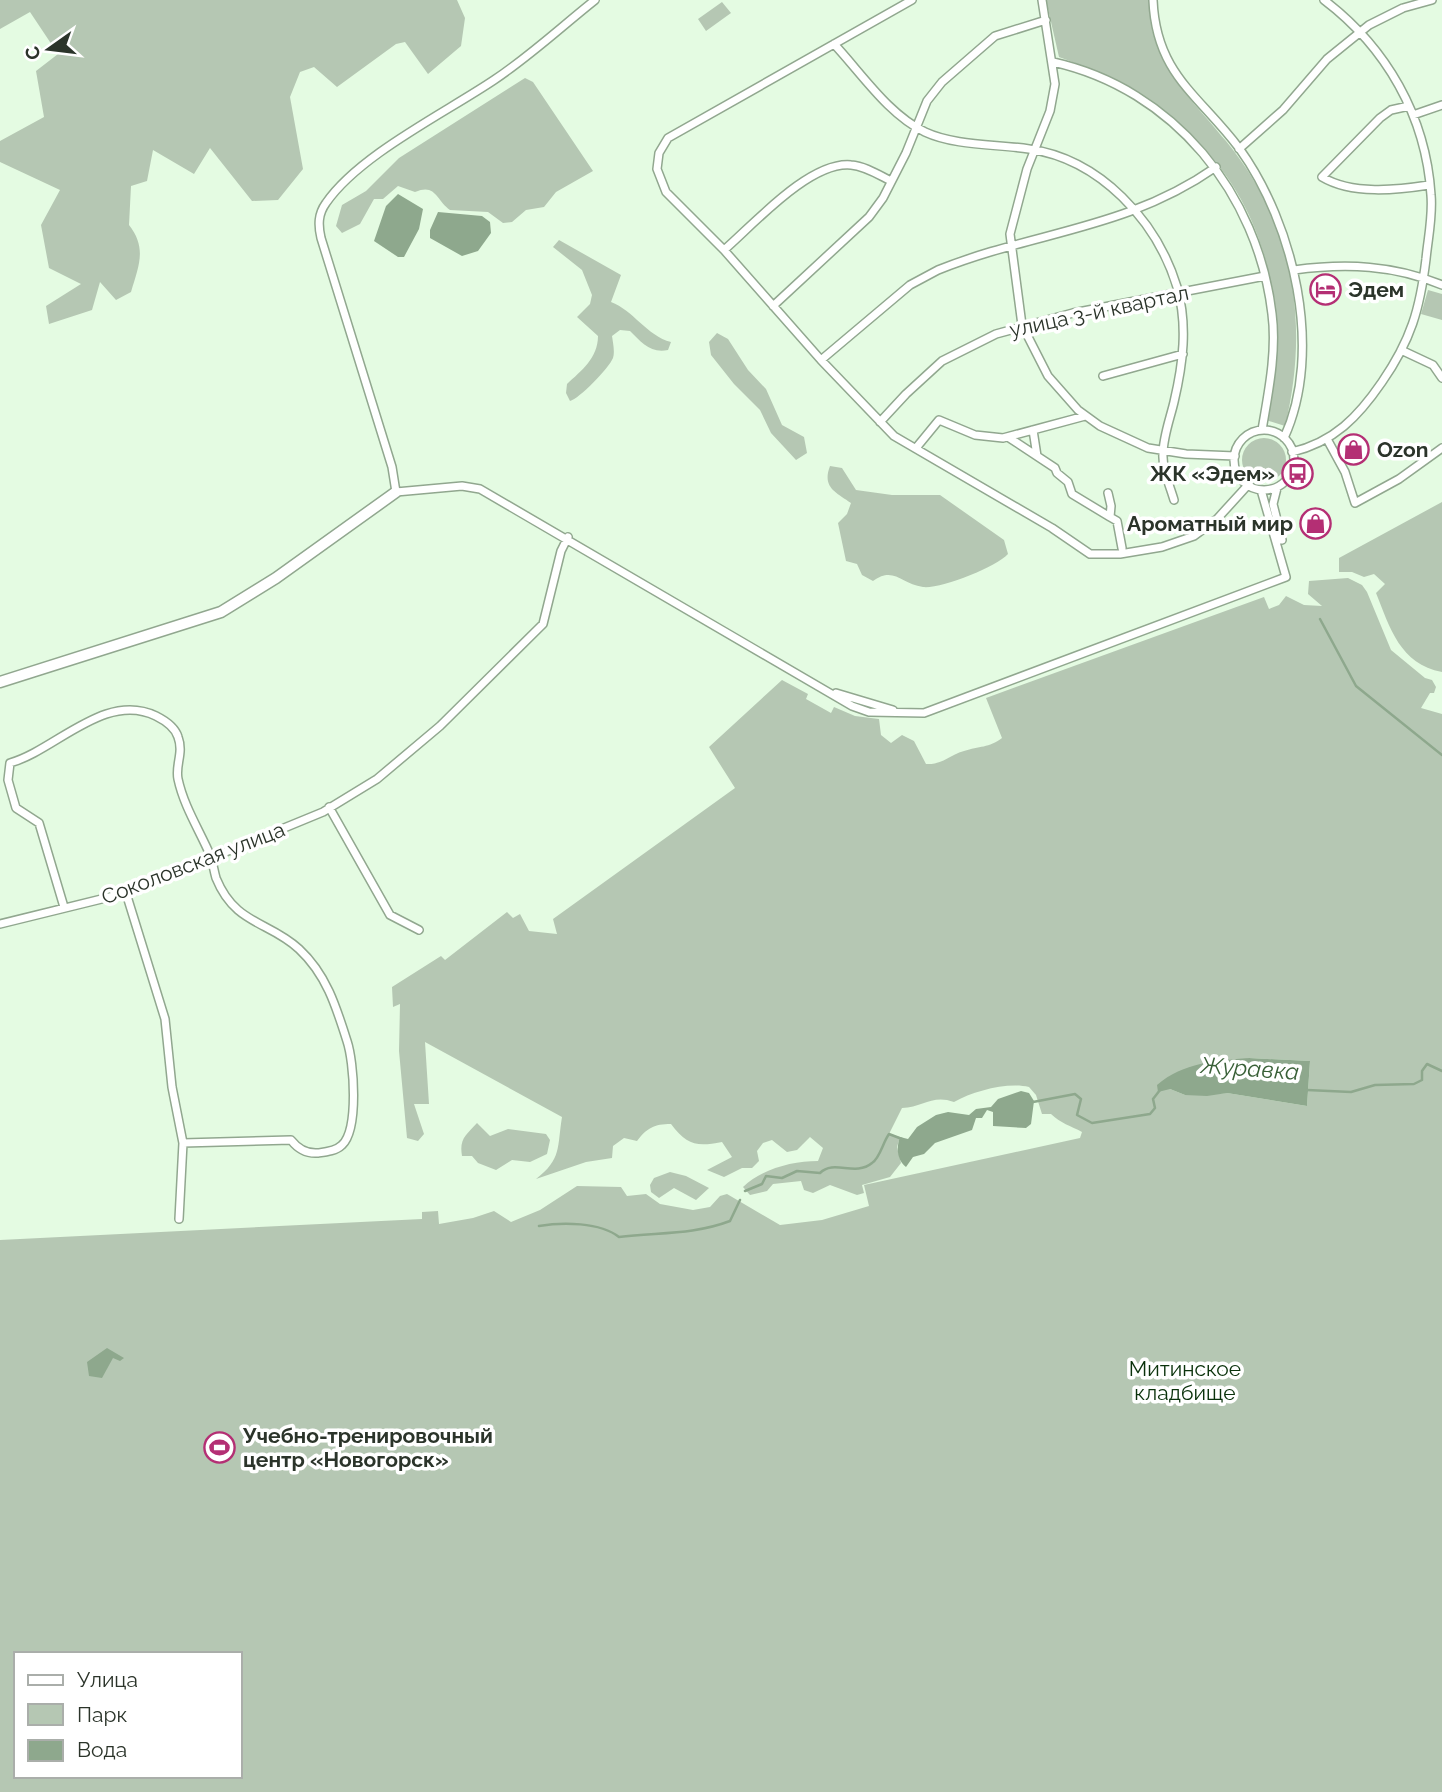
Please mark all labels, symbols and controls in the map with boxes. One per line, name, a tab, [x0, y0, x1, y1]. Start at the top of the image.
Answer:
north arrow	[14, 14, 84, 84]
text: С	[20, 44, 45, 62]
hotel icon: Эдем	[1308, 272, 1342, 306]
place label: Эдем	[1348, 277, 1404, 302]
street label: улица 3-й квартал	[1007, 280, 1191, 342]
shop icon: Ozon	[1337, 432, 1371, 466]
place label: Ozon	[1377, 437, 1428, 462]
bus stop icon: ЖК «Эдем»	[1281, 456, 1315, 490]
place label: ЖК «Эдем»	[1150, 461, 1275, 486]
shop icon: Ароматный мир	[1299, 506, 1333, 540]
place label: Ароматный мир	[1127, 511, 1293, 536]
street label: Соколовская улица	[98, 817, 288, 909]
water label: Журавка	[1199, 1051, 1300, 1085]
park label: Митинское кладбище	[1129, 1356, 1241, 1405]
place label: Учебно-тренировочный центр «Новогорск»	[242, 1423, 493, 1472]
sports icon: Учебно-тренировочный центр «Новогорск»	[203, 1430, 237, 1464]
legend	[14, 1652, 242, 1778]
text: Улица	[77, 1667, 138, 1692]
text: Парк	[77, 1702, 127, 1727]
text: Вода	[77, 1737, 127, 1762]

